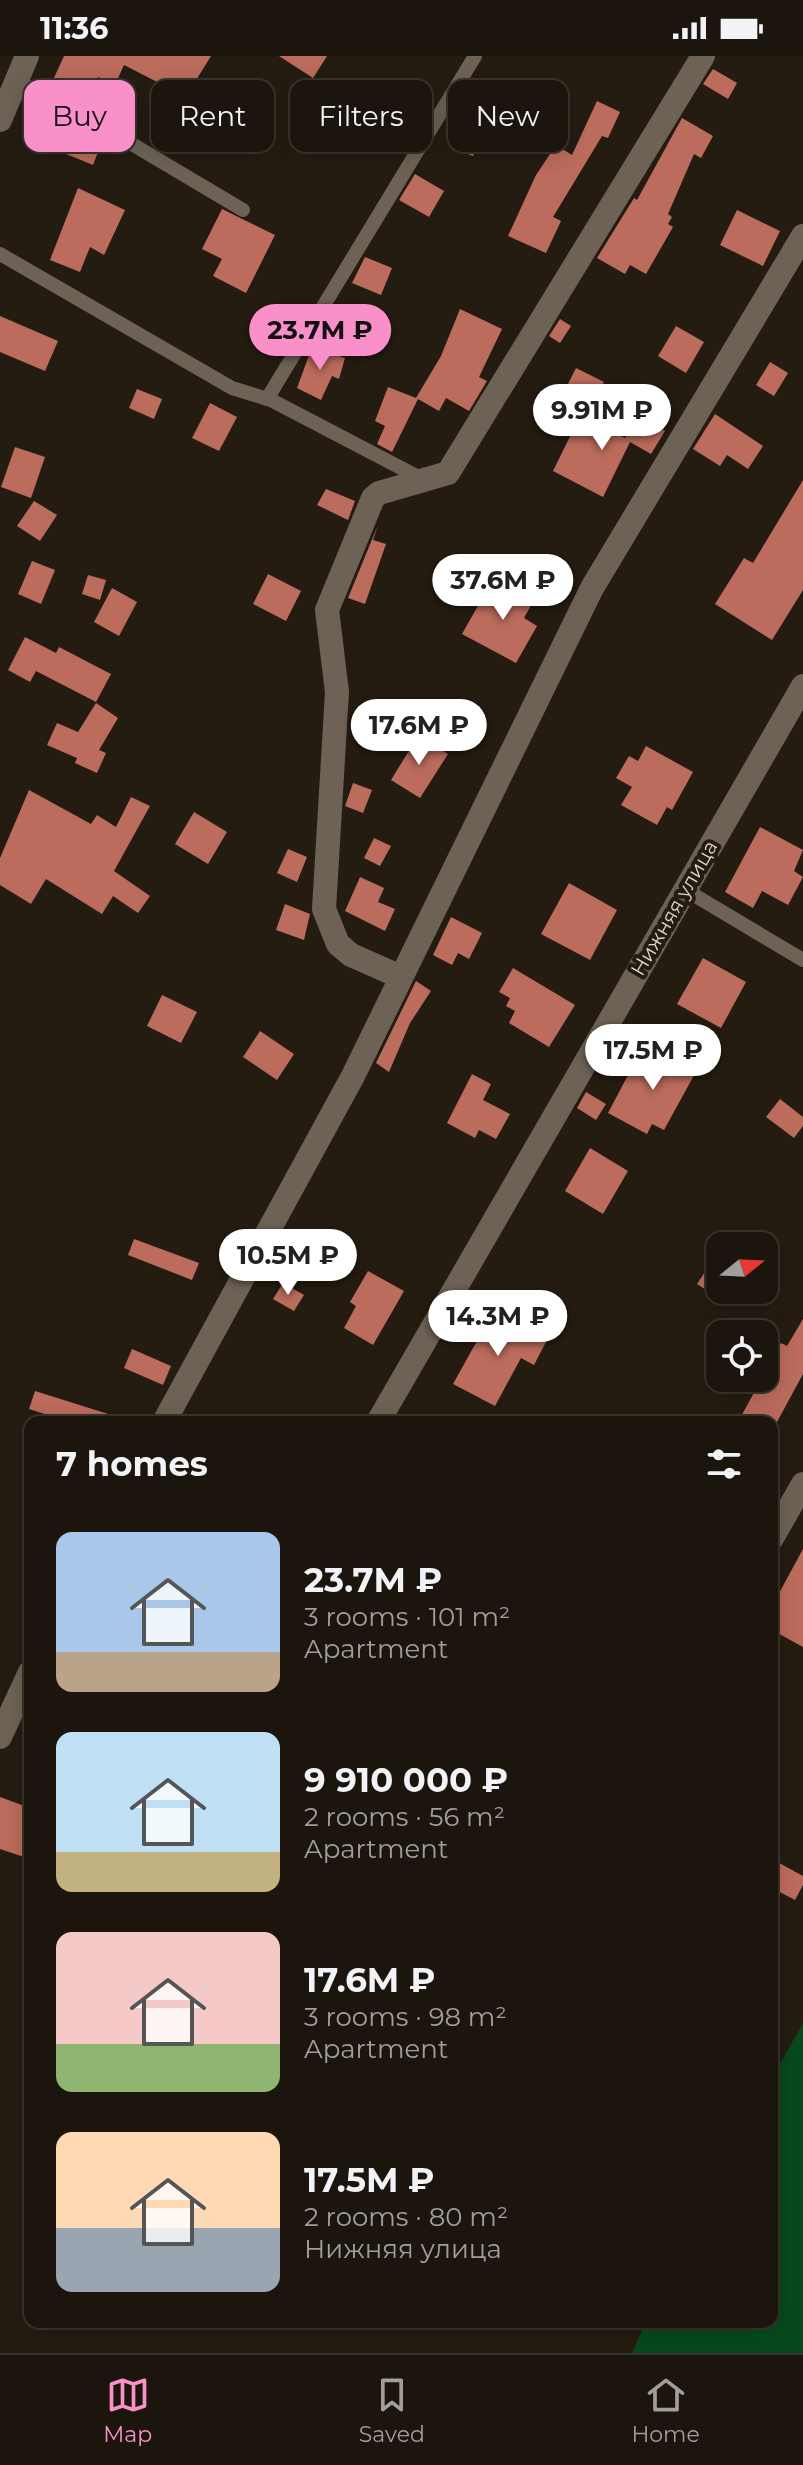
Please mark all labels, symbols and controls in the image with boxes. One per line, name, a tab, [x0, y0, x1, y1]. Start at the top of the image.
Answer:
text: 11:36	[40, 10, 108, 47]
chip: Buy	[24, 80, 135, 152]
chip: Rent	[151, 80, 274, 152]
chip: Filters	[290, 80, 432, 152]
chip: New	[448, 80, 568, 152]
pin: 23.7M ₽	[246, 304, 394, 372]
text: 23.7M ₽	[267, 314, 373, 346]
pin: 9.91M ₽	[528, 384, 676, 452]
text: 9.91M ₽	[551, 394, 653, 426]
pin: 37.6M ₽	[429, 554, 577, 622]
text: 37.6M ₽	[450, 564, 556, 596]
pin: 17.6M ₽	[345, 699, 493, 767]
text: 17.6M ₽	[369, 709, 469, 741]
street label: Нижняя улица	[626, 836, 722, 980]
pin: 17.5M ₽	[579, 1024, 727, 1092]
text: 17.5M ₽	[603, 1034, 703, 1066]
pin: 10.5M ₽	[214, 1229, 362, 1297]
north arrow	[706, 1232, 778, 1304]
map controls	[706, 1232, 778, 1392]
text: 10.5M ₽	[237, 1239, 339, 1271]
pin: 14.3M ₽	[424, 1290, 572, 1358]
text: 14.3M ₽	[446, 1300, 550, 1332]
button: locate	[706, 1320, 778, 1392]
icon: filters	[702, 1442, 746, 1486]
text: 7 homes	[56, 1443, 208, 1485]
text: 23.7M ₽	[304, 1559, 442, 1601]
icon: home	[120, 1564, 216, 1660]
text: 3 rooms · 101 m²	[304, 1601, 510, 1633]
text: Apartment	[304, 1633, 448, 1665]
text: 9 910 000 ₽	[304, 1759, 508, 1801]
icon: home	[120, 1764, 216, 1860]
text: 2 rooms · 56 m²	[304, 1801, 505, 1833]
text: Apartment	[304, 1833, 448, 1865]
text: 17.6M ₽	[304, 1959, 435, 2001]
icon: home	[120, 1964, 216, 2060]
text: 3 rooms · 98 m²	[304, 2001, 507, 2033]
text: Apartment	[304, 2033, 448, 2065]
text: 17.5M ₽	[304, 2159, 434, 2201]
icon: home	[120, 2164, 216, 2260]
text: 2 rooms · 80 m²	[304, 2201, 508, 2233]
text: Нижняя улица	[304, 2233, 502, 2265]
tab: Map	[103, 2373, 152, 2448]
tab: Saved	[359, 2373, 425, 2448]
tab: Home	[631, 2373, 700, 2448]

